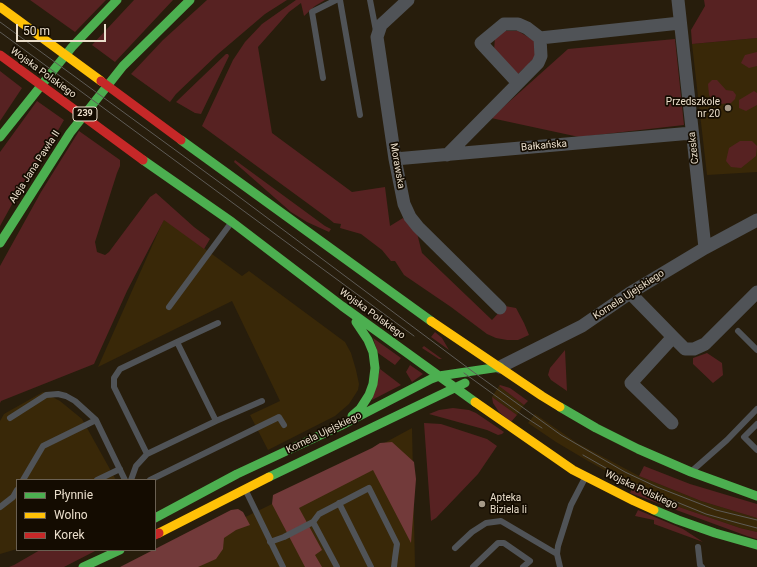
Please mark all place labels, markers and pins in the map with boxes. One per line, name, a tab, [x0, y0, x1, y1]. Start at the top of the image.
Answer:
place label: Przedszkole nr 20	[666, 96, 720, 120]
marker: Przedszkole nr 20	[723, 103, 733, 113]
place label: Apteka Biziela Ii	[490, 492, 527, 516]
marker: Apteka Biziela Ii	[477, 499, 487, 509]

